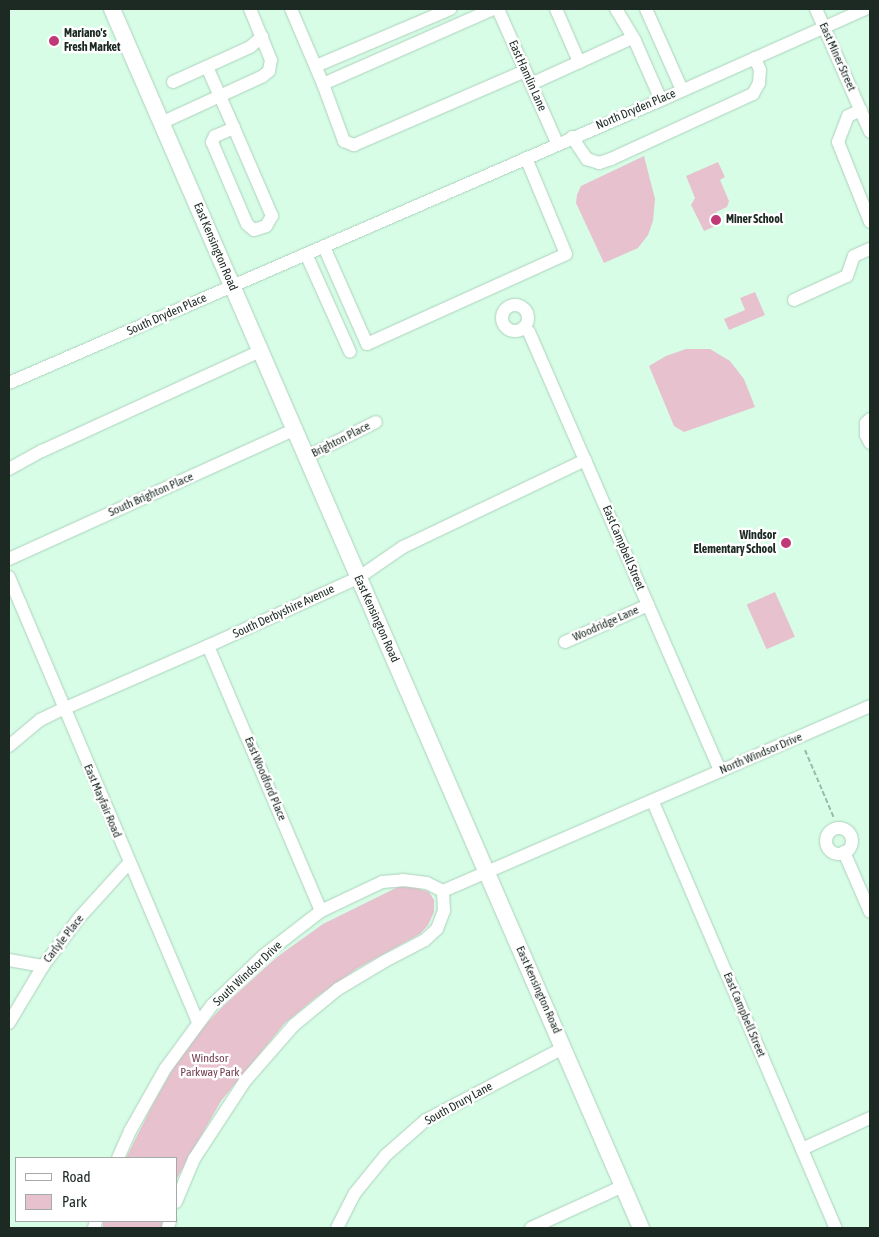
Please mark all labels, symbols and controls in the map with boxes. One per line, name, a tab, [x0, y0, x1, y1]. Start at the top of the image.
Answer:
street label: East Miner Street	[815, 20, 859, 94]
place label: Mariano's Fresh Market	[64, 27, 120, 55]
marker: Mariano's Fresh Market	[48, 35, 60, 47]
street label: East Hamlin Lane	[505, 38, 549, 114]
street label: North Dryden Place	[594, 87, 678, 133]
street label: East Kensington Road	[190, 201, 240, 293]
place label: Miner School	[726, 213, 783, 227]
marker: Miner School	[710, 214, 722, 226]
street label: South Dryden Place	[125, 291, 209, 339]
street label: Brighton Place	[309, 419, 373, 461]
street label: South Brighton Place	[106, 470, 196, 520]
street label: East Campbell Street	[599, 503, 647, 593]
place label: Windsor Elementary School	[694, 529, 776, 557]
marker: Windsor Elementary School	[780, 537, 792, 549]
street label: East Kensington Road	[350, 573, 402, 665]
street label: South Derbyshire Avenue	[231, 582, 337, 642]
street label: Woodridge Lane	[571, 603, 641, 645]
street label: North Windsor Drive	[718, 730, 804, 778]
street label: East Woodford Place	[241, 735, 289, 823]
street label: East Mayfair Road	[80, 762, 124, 840]
street label: Carlyle Place	[41, 912, 87, 966]
street label: South Windsor Drive	[211, 938, 285, 1010]
street label: East Kensington Road	[512, 944, 564, 1036]
street label: East Campbell Street	[720, 970, 768, 1060]
park label: Windsor Parkway Park	[180, 1052, 240, 1080]
street label: South Drury Lane	[423, 1080, 495, 1128]
legend	[15, 1157, 178, 1222]
text: Road	[62, 1168, 91, 1185]
text: Park	[62, 1193, 87, 1210]

